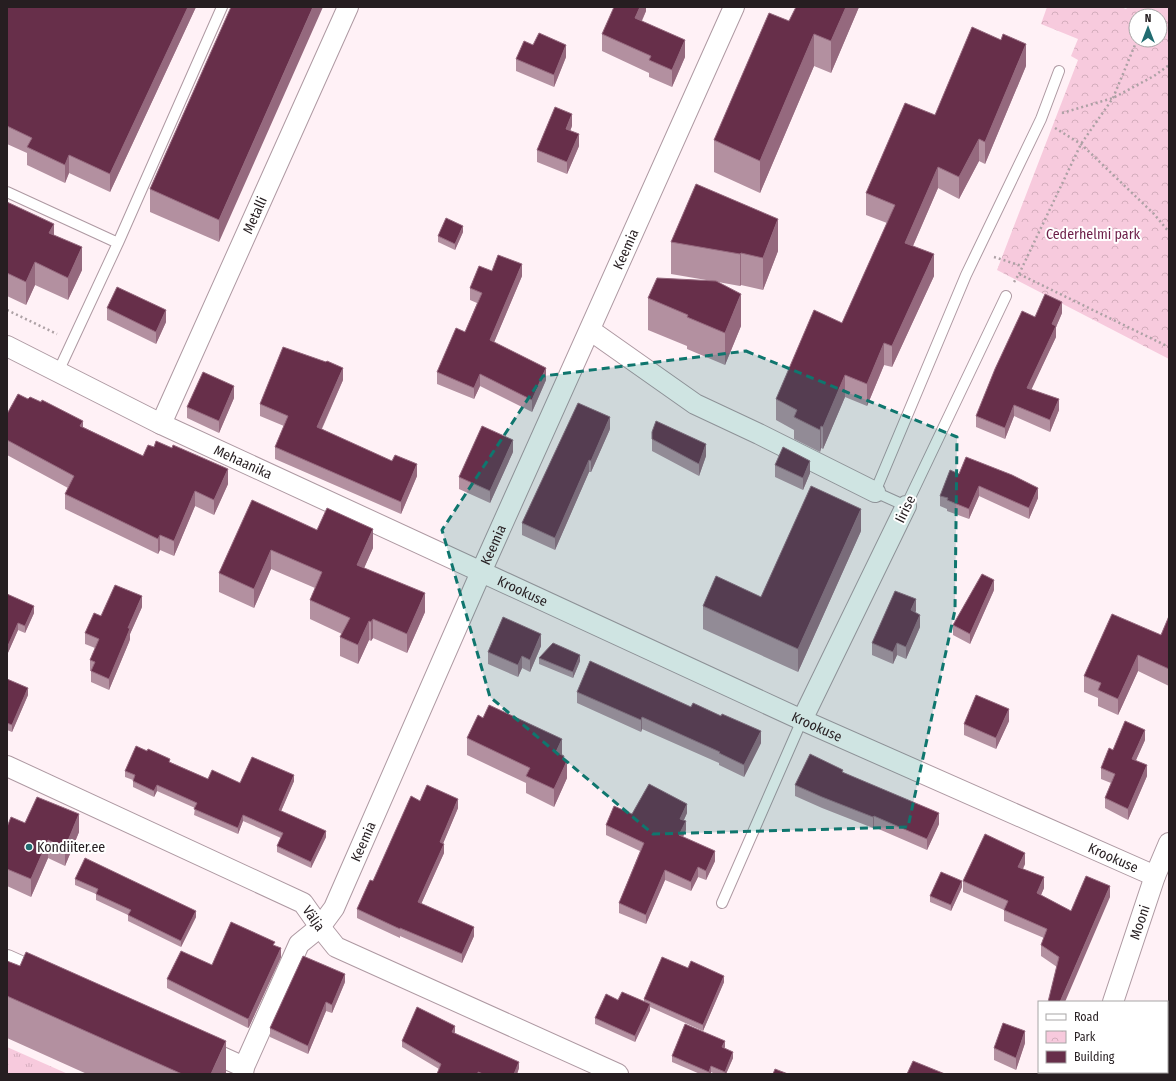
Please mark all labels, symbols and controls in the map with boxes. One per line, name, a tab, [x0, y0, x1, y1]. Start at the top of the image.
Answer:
north arrow	[1128, 8, 1168, 48]
text: N	[1145, 12, 1151, 25]
street label: Metalli	[239, 194, 271, 237]
street label: Keemia	[610, 226, 643, 272]
park label: Cederhelmi park	[1046, 226, 1141, 243]
street label: Mehaanika	[211, 442, 275, 483]
street label: Iirise	[892, 493, 919, 526]
street label: Keemia	[477, 522, 510, 568]
street label: Krookuse	[495, 573, 550, 610]
street label: Krookuse	[789, 708, 845, 746]
street label: Keemia	[347, 819, 380, 864]
place label: Kondiiter.ee	[37, 839, 105, 856]
street label: Krookuse	[1085, 839, 1141, 877]
marker: Kondiiter.ee	[24, 842, 34, 852]
street label: Välja	[299, 903, 328, 935]
street label: Mooni	[1126, 903, 1154, 942]
legend	[1038, 1001, 1168, 1073]
text: Road	[1074, 1010, 1099, 1024]
text: Park	[1074, 1030, 1096, 1044]
text: Building	[1074, 1050, 1115, 1064]

